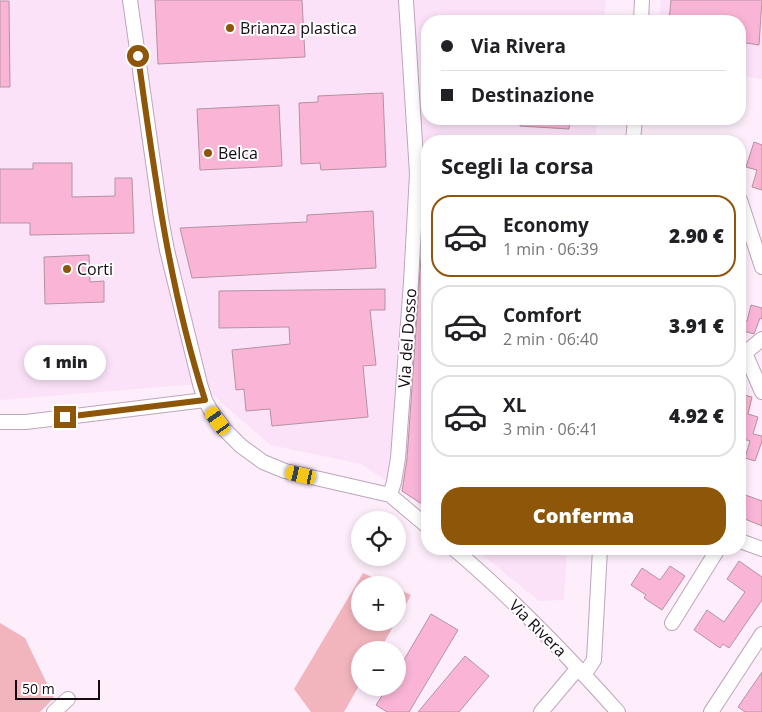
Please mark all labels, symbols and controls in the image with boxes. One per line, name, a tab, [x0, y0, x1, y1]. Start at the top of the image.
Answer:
place label: Brianza plastica	[240, 17, 357, 39]
marker: Brianza plastica	[224, 22, 236, 34]
text: Via Rivera	[471, 33, 566, 59]
route start	[127, 45, 149, 67]
text: Destinazione	[471, 82, 594, 108]
place label: Belca	[218, 142, 258, 164]
marker: Belca	[202, 147, 214, 159]
text: Scegli la corsa	[441, 150, 594, 180]
text: Economy	[503, 212, 589, 238]
icon: car	[443, 214, 488, 259]
text: 2.90 €	[669, 223, 724, 249]
text: 1 min · 06:39	[503, 238, 598, 260]
place label: Corti	[77, 258, 113, 280]
marker: Corti	[61, 263, 73, 275]
street label: Via del Dosso	[393, 288, 421, 388]
text: Comfort	[503, 302, 582, 328]
icon: car	[443, 304, 488, 349]
text: 3.91 €	[669, 313, 724, 339]
text: 2 min · 06:40	[503, 328, 598, 350]
callout: 1 min	[24, 344, 106, 380]
text: 1 min	[42, 351, 88, 373]
text: XL	[503, 392, 526, 418]
icon: car	[443, 394, 488, 439]
text: 4.92 €	[669, 403, 724, 429]
car	[203, 404, 232, 438]
route end	[54, 406, 76, 428]
text: 3 min · 06:41	[503, 418, 598, 440]
car	[284, 464, 317, 486]
button: Conferma	[441, 487, 726, 545]
map controls	[351, 511, 406, 696]
button: locate	[351, 511, 406, 566]
button: +	[351, 576, 406, 631]
street label: Via Rivera	[504, 594, 572, 662]
button: −	[351, 641, 406, 696]
scale bar	[15, 677, 100, 700]
text: 50 m	[22, 679, 55, 698]

